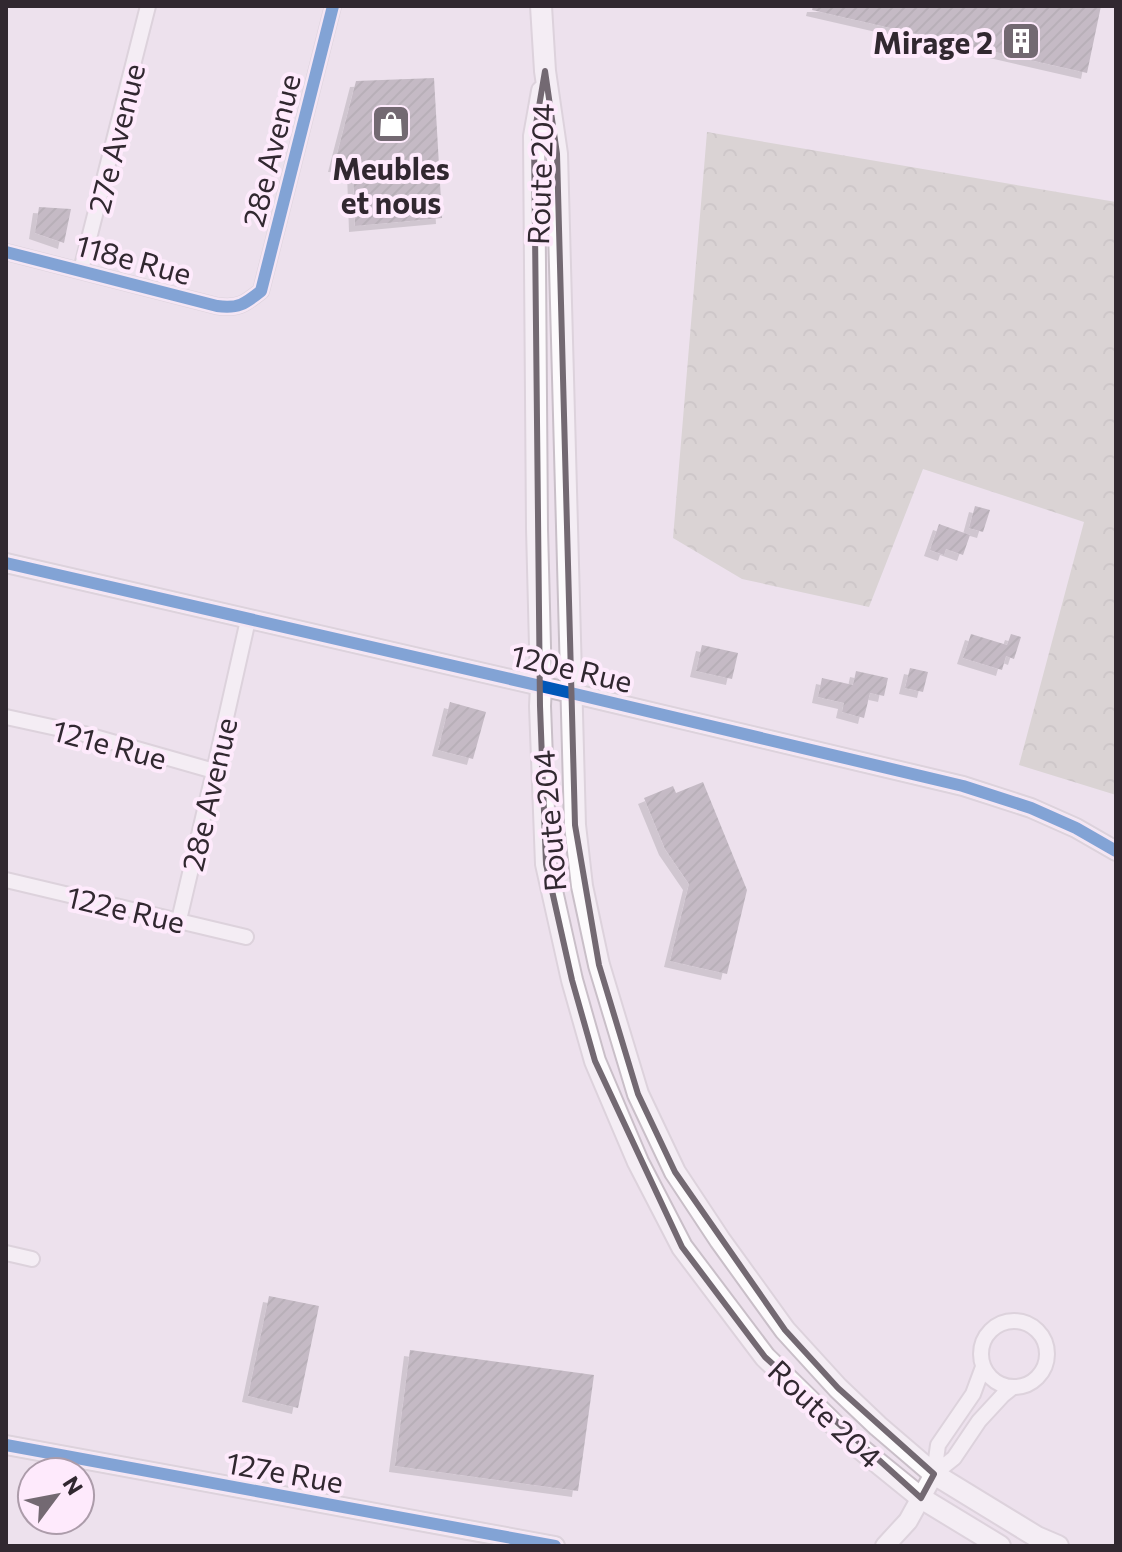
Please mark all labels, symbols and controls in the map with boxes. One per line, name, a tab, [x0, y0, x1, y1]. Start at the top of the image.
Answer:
building icon: Mirage 2	[1000, 20, 1042, 62]
place label: Mirage 2	[873, 23, 993, 60]
street label: 27e Avenue	[79, 59, 151, 217]
street label: 28e Avenue	[233, 70, 307, 230]
shop icon: Meubles et nous	[370, 103, 412, 145]
street label: Route 204	[518, 103, 560, 245]
place label: Meubles et nous	[332, 149, 450, 220]
street label: 118e Rue	[72, 225, 196, 291]
street label: 120e Rue	[508, 635, 636, 699]
street label: 121e Rue	[49, 710, 171, 776]
street label: 28e Avenue	[172, 714, 244, 874]
street label: Route 204	[523, 749, 573, 893]
street label: 122e Rue	[63, 876, 189, 940]
street label: Route 204	[762, 1351, 890, 1475]
street label: 127e Rue	[224, 1443, 346, 1499]
north arrow	[16, 1456, 96, 1536]
text: N	[58, 1471, 89, 1499]

